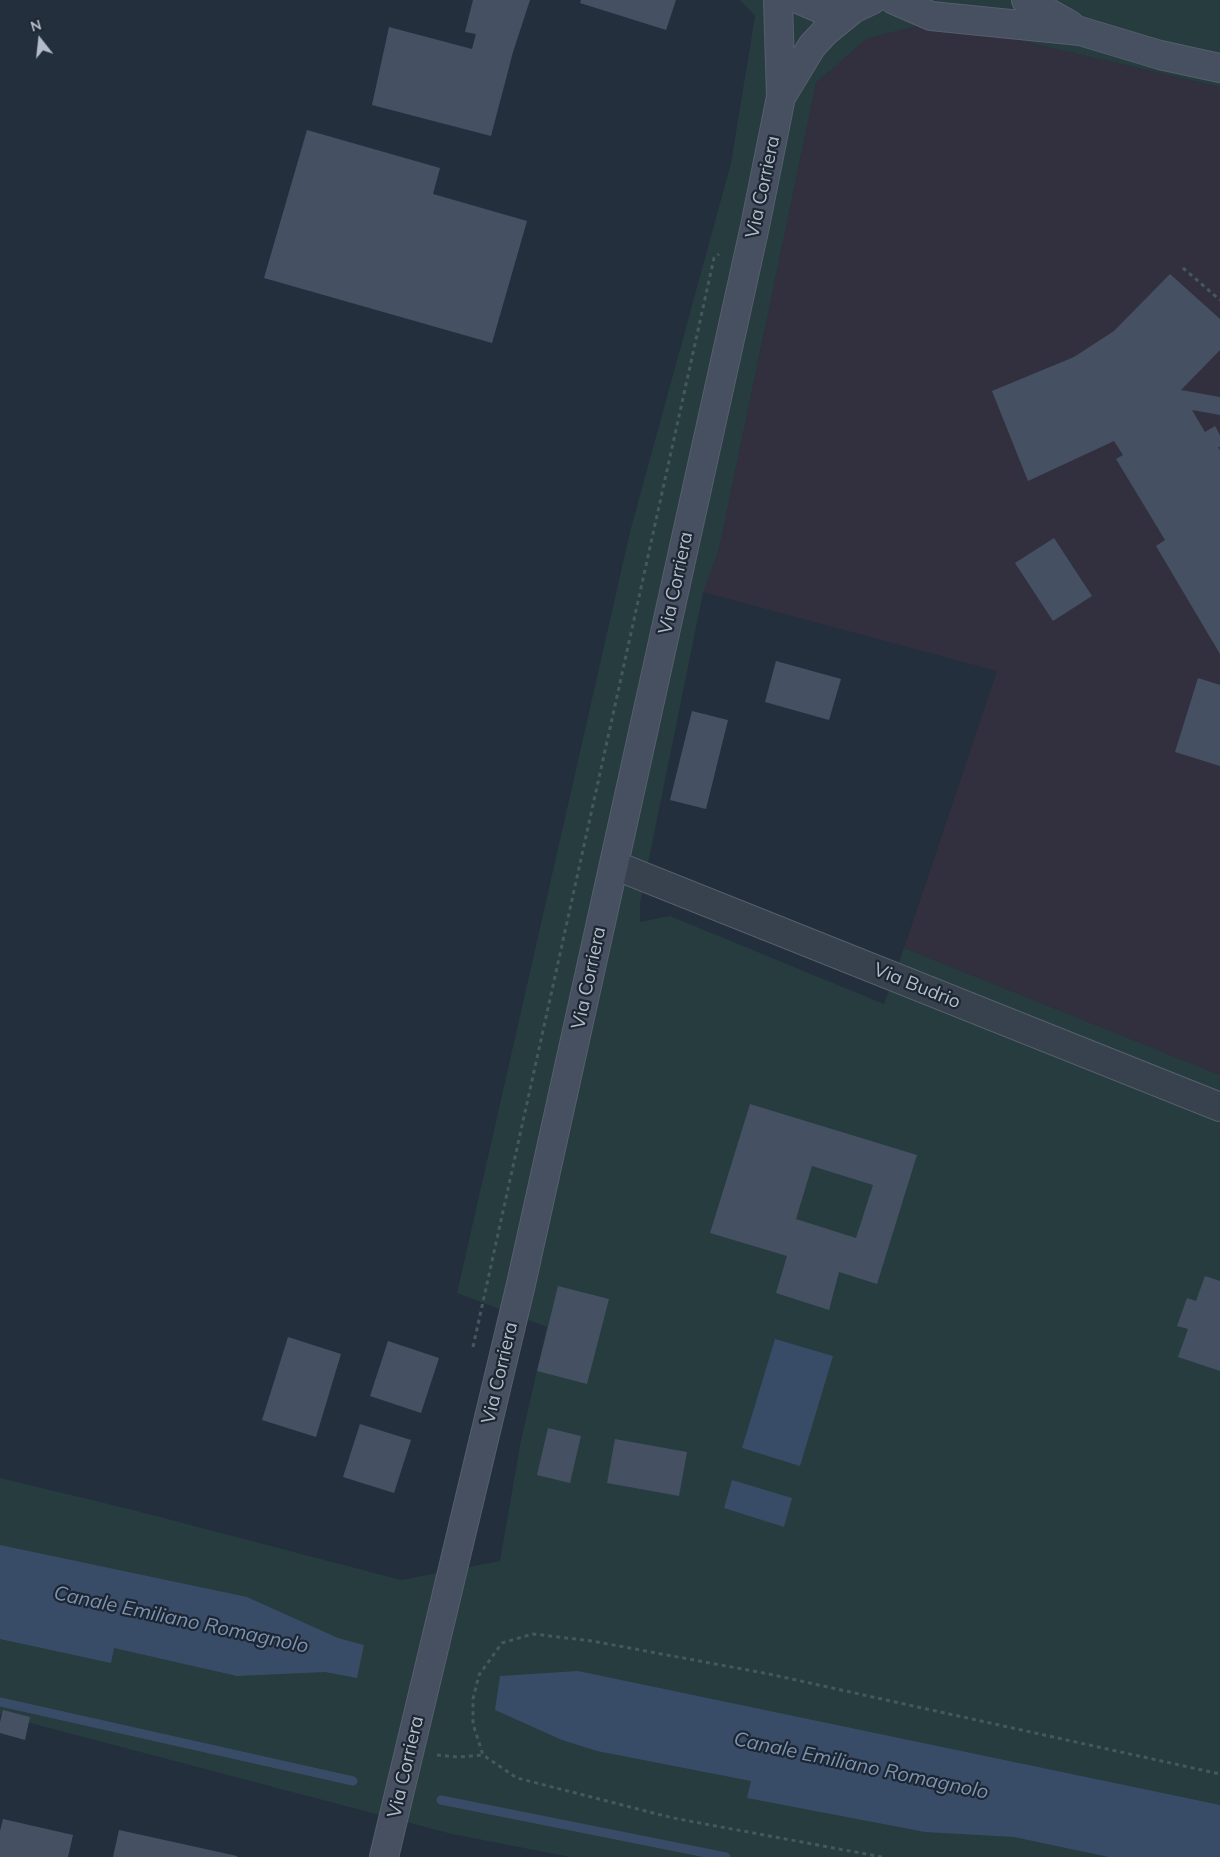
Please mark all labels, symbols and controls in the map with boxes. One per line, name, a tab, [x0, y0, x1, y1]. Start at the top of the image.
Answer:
north arrow	[15, 15, 65, 65]
text: N	[28, 15, 43, 36]
street label: Via Corriera	[741, 134, 785, 240]
street label: Via Corriera	[654, 530, 698, 636]
street label: Via Corriera	[567, 925, 611, 1031]
street label: Via Budrio	[870, 958, 964, 1014]
street label: Via Corriera	[477, 1320, 523, 1426]
water label: Canale Emiliano Romagnolo	[51, 1581, 311, 1659]
street label: Via Corriera	[383, 1714, 429, 1820]
water label: Canale Emiliano Romagnolo	[731, 1727, 991, 1805]

